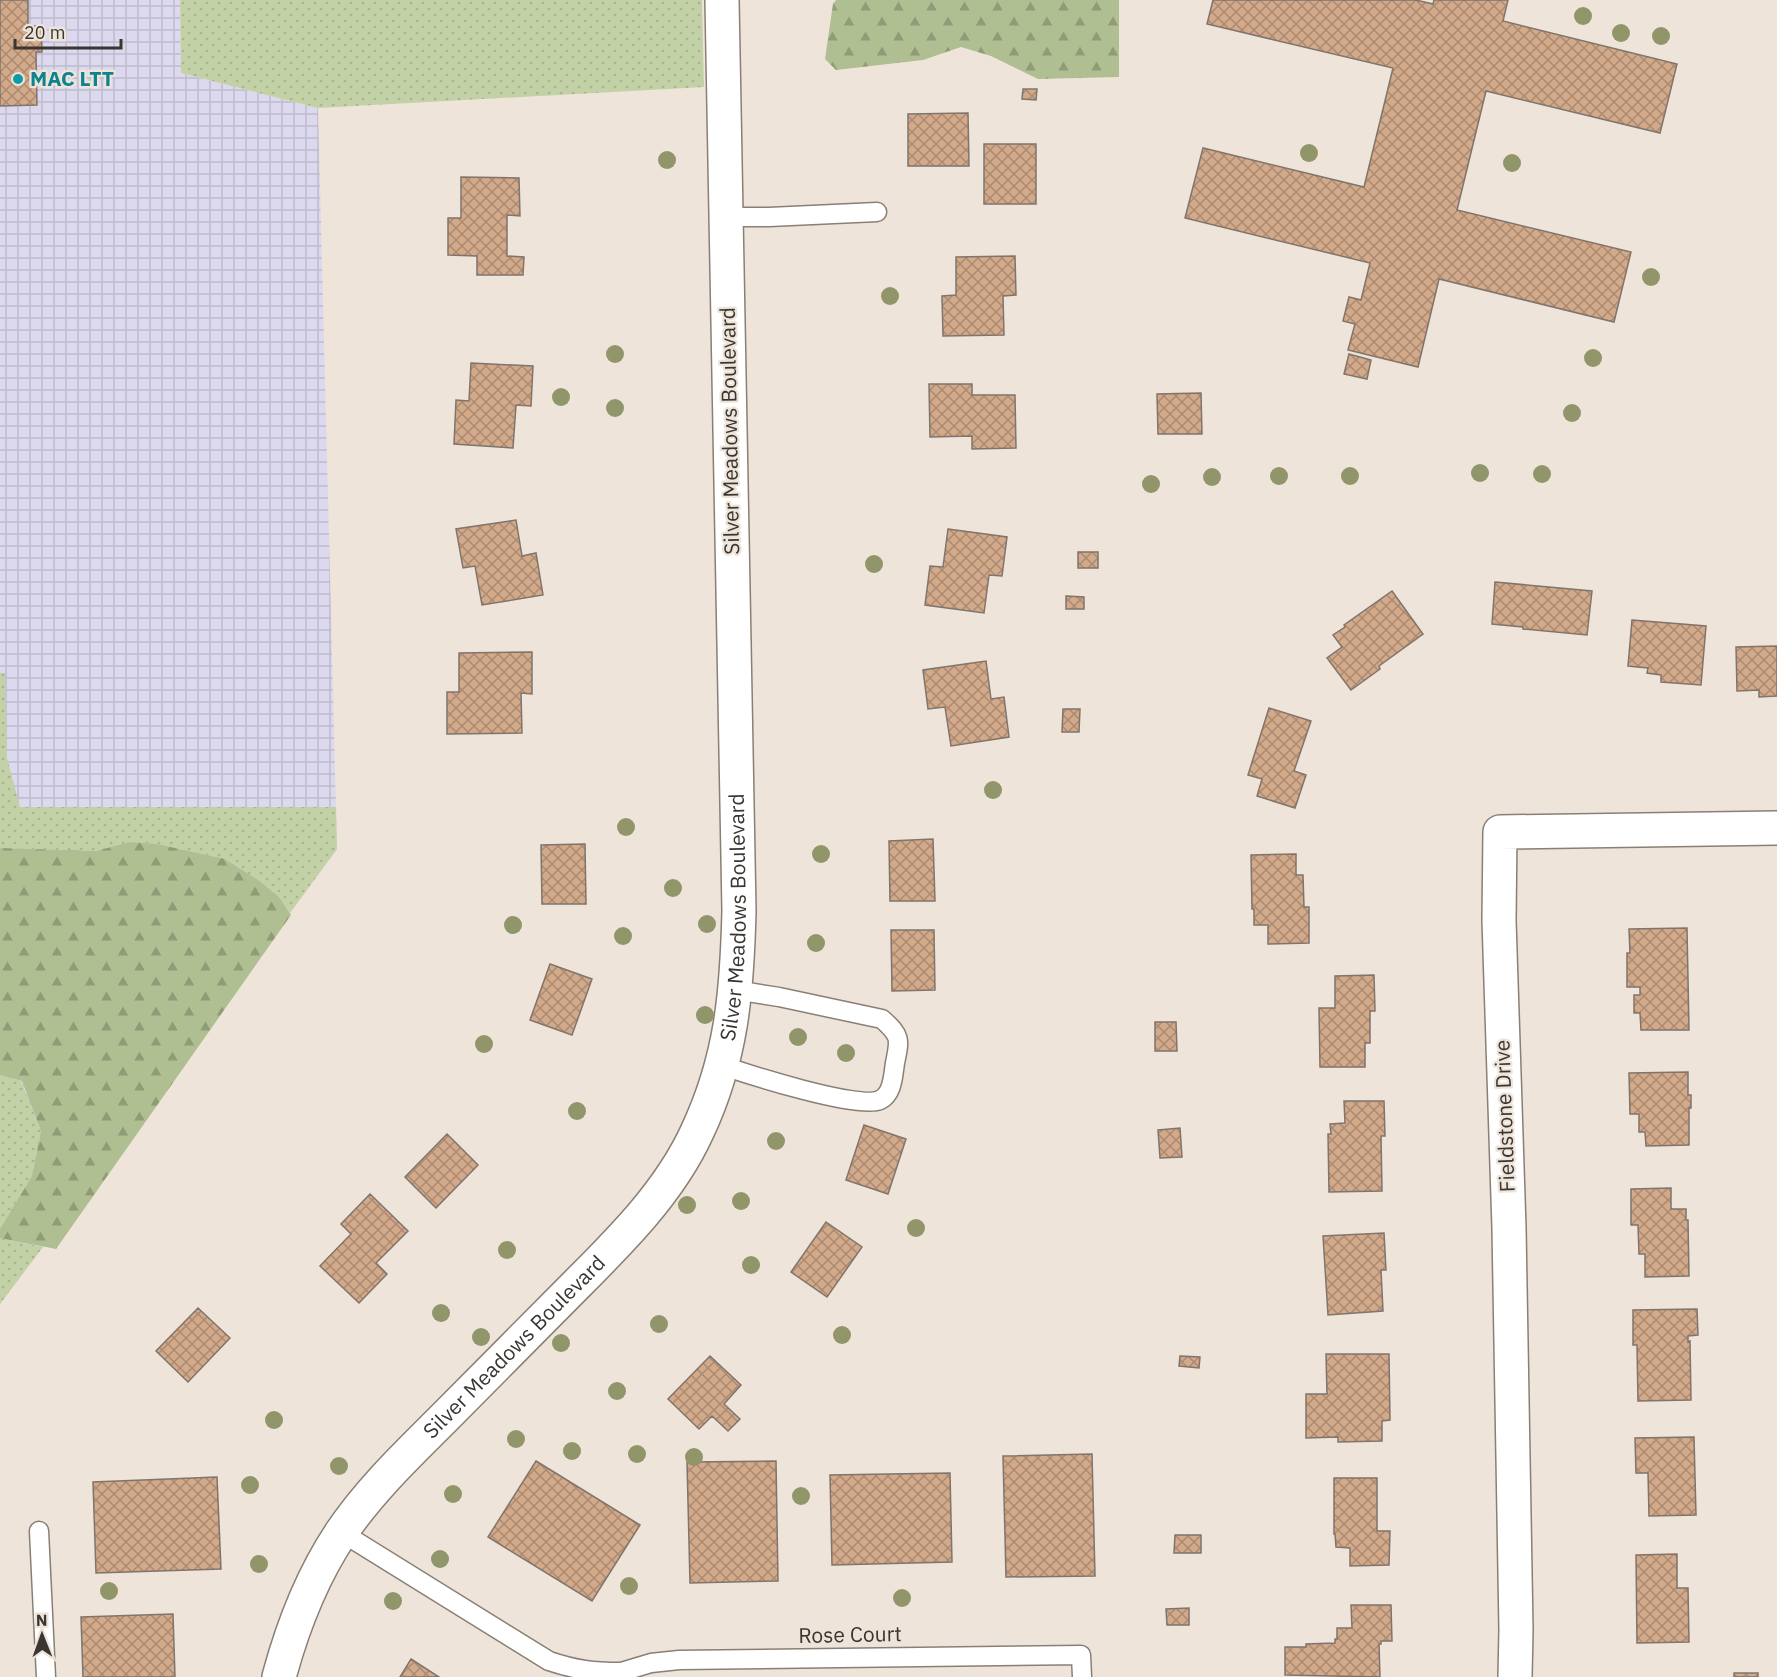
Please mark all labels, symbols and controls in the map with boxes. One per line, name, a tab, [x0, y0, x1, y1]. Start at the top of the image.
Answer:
scale bar	[15, 12, 122, 50]
text: 20 m	[24, 21, 66, 44]
place label: MAC LTT	[30, 64, 114, 92]
marker: MAC LTT	[11, 72, 25, 86]
street label: Silver Meadows Boulevard	[713, 307, 745, 555]
street label: Silver Meadows Boulevard	[713, 793, 752, 1043]
street label: Fieldstone Drive	[1487, 1039, 1521, 1193]
street label: Silver Meadows Boulevard	[416, 1249, 611, 1444]
north arrow	[12, 1605, 72, 1665]
text: N	[36, 1610, 48, 1630]
street label: Rose Court	[798, 1619, 902, 1649]

